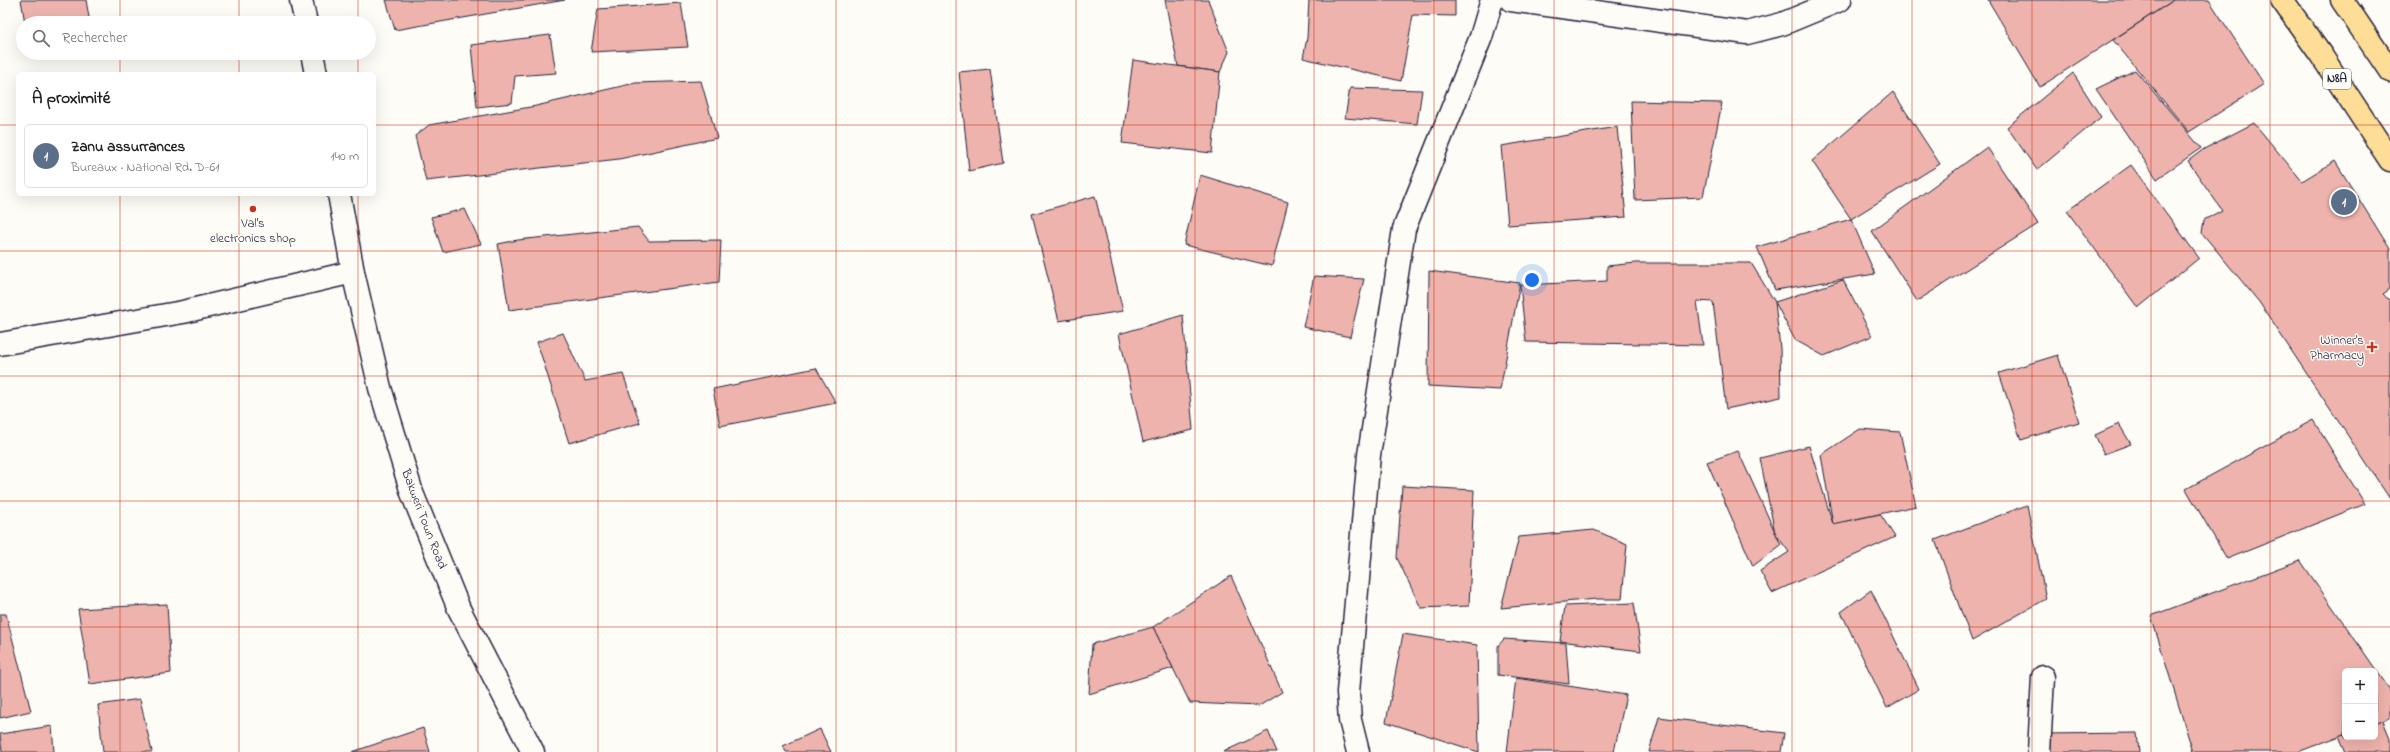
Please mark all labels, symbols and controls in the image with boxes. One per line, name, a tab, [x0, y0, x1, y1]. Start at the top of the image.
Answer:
search box	[16, 16, 376, 60]
icon: search	[30, 27, 52, 49]
text: Rechercher	[62, 27, 127, 49]
road number: N8A	[2323, 69, 2351, 89]
text: À proximité	[32, 86, 110, 111]
text: Zanu assurrances	[71, 136, 185, 158]
text: 1	[44, 147, 48, 166]
text: 140 m	[331, 147, 359, 166]
text: Bureaux · National Rd. D-61	[71, 158, 219, 177]
pin: 1	[2331, 187, 2357, 217]
marker: Val's electronics shop	[248, 204, 258, 214]
place label: Val's electronics shop	[210, 214, 296, 248]
your location	[1522, 270, 1542, 290]
place label: Winner's Pharmacy	[2310, 331, 2364, 366]
marker: Winner's Pharmacy	[2367, 342, 2377, 352]
street label: Bakweri Town Road	[396, 465, 452, 572]
map controls	[2342, 668, 2378, 740]
button: +	[2342, 668, 2378, 704]
button: −	[2342, 704, 2378, 740]

